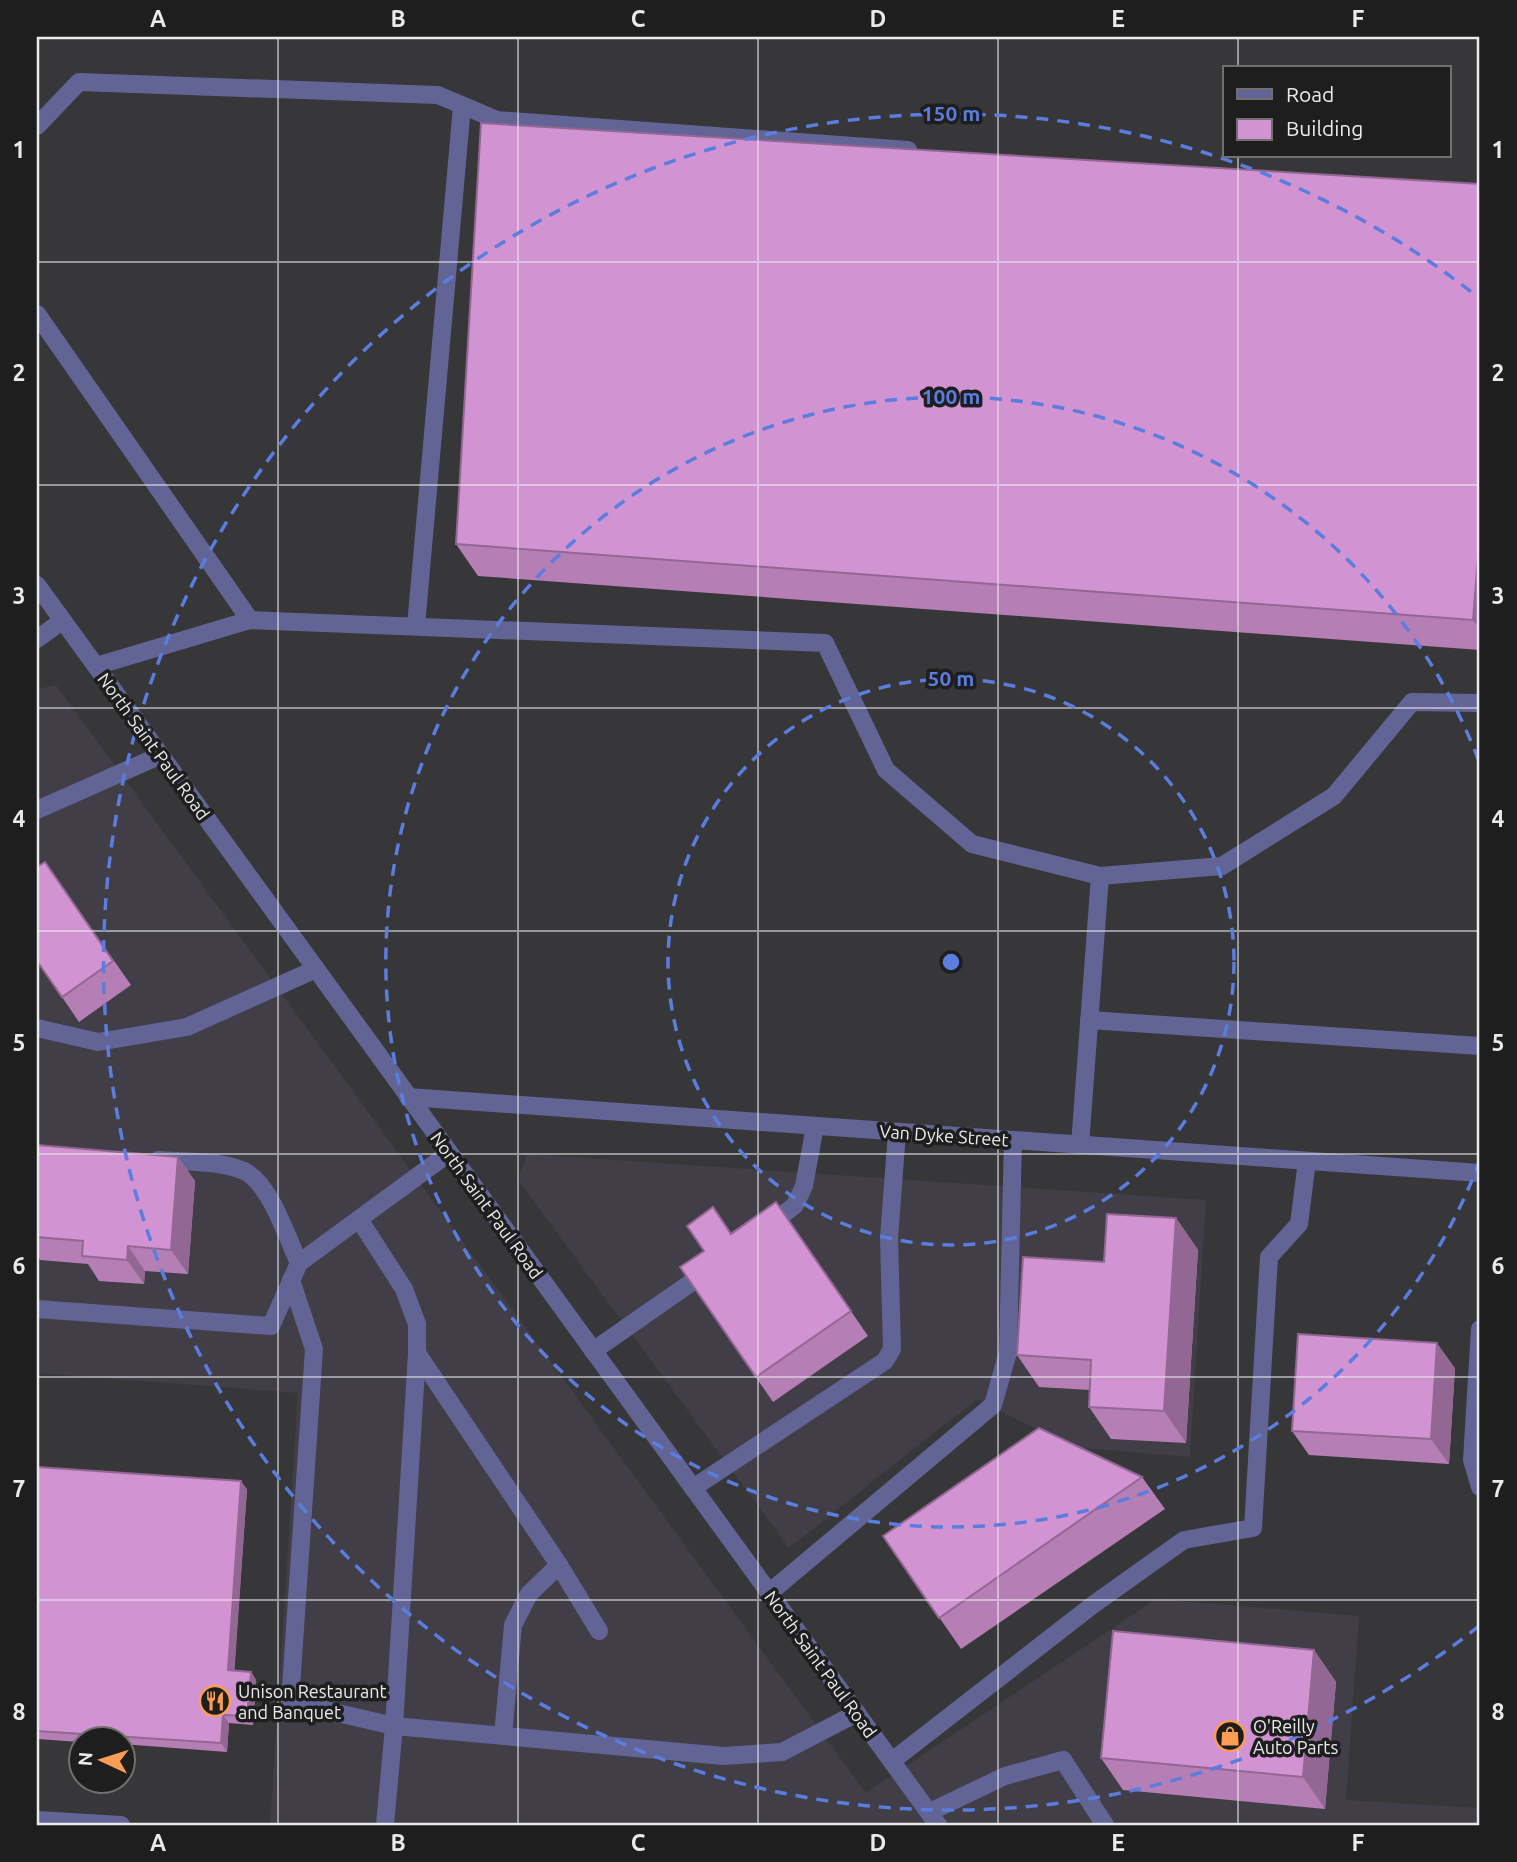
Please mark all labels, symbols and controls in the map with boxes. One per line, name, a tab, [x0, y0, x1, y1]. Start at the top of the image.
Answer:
text: A	[150, 6, 166, 31]
text: B	[390, 6, 406, 31]
text: C	[631, 6, 646, 31]
text: D	[870, 6, 886, 31]
text: E	[1111, 6, 1125, 31]
text: F	[1352, 6, 1365, 31]
legend	[1223, 66, 1450, 158]
text: Road	[1286, 82, 1334, 106]
text: 150 m	[922, 101, 980, 125]
text: Building	[1286, 116, 1363, 140]
text: 1	[13, 137, 25, 162]
text: 1	[1492, 137, 1504, 162]
text: 2	[13, 360, 25, 385]
text: 2	[1492, 360, 1504, 385]
text: 100 m	[922, 384, 980, 408]
text: 3	[13, 583, 25, 608]
text: 3	[1492, 583, 1504, 608]
text: 50 m	[928, 666, 974, 690]
street label: North Saint Paul Road	[94, 669, 214, 823]
text: 4	[13, 806, 26, 831]
text: 4	[1492, 806, 1505, 831]
centre of rings	[939, 950, 963, 974]
text: 5	[13, 1030, 25, 1055]
text: 5	[1492, 1030, 1504, 1055]
street label: Van Dyke Street	[879, 1121, 1009, 1149]
street label: North Saint Paul Road	[427, 1128, 547, 1282]
text: 6	[13, 1253, 26, 1278]
text: 6	[1492, 1253, 1505, 1278]
text: 7	[13, 1476, 25, 1501]
text: 7	[1492, 1476, 1504, 1501]
street label: North Saint Paul Road	[761, 1587, 881, 1741]
place label: Unison Restaurant and Banquet	[238, 1681, 387, 1722]
restaurant icon: Unison Restaurant and Banquet	[198, 1684, 232, 1718]
text: 8	[13, 1699, 25, 1724]
text: 8	[1492, 1699, 1504, 1724]
place label: O'Reilly Auto Parts	[1253, 1716, 1338, 1757]
shop icon: O'Reilly Auto Parts	[1213, 1719, 1247, 1753]
north arrow	[66, 1726, 136, 1796]
text: N	[74, 1751, 97, 1767]
text: A	[150, 1830, 166, 1855]
text: B	[390, 1830, 406, 1855]
text: C	[631, 1830, 646, 1855]
text: D	[870, 1830, 886, 1855]
text: E	[1111, 1830, 1125, 1855]
text: F	[1352, 1830, 1365, 1855]

